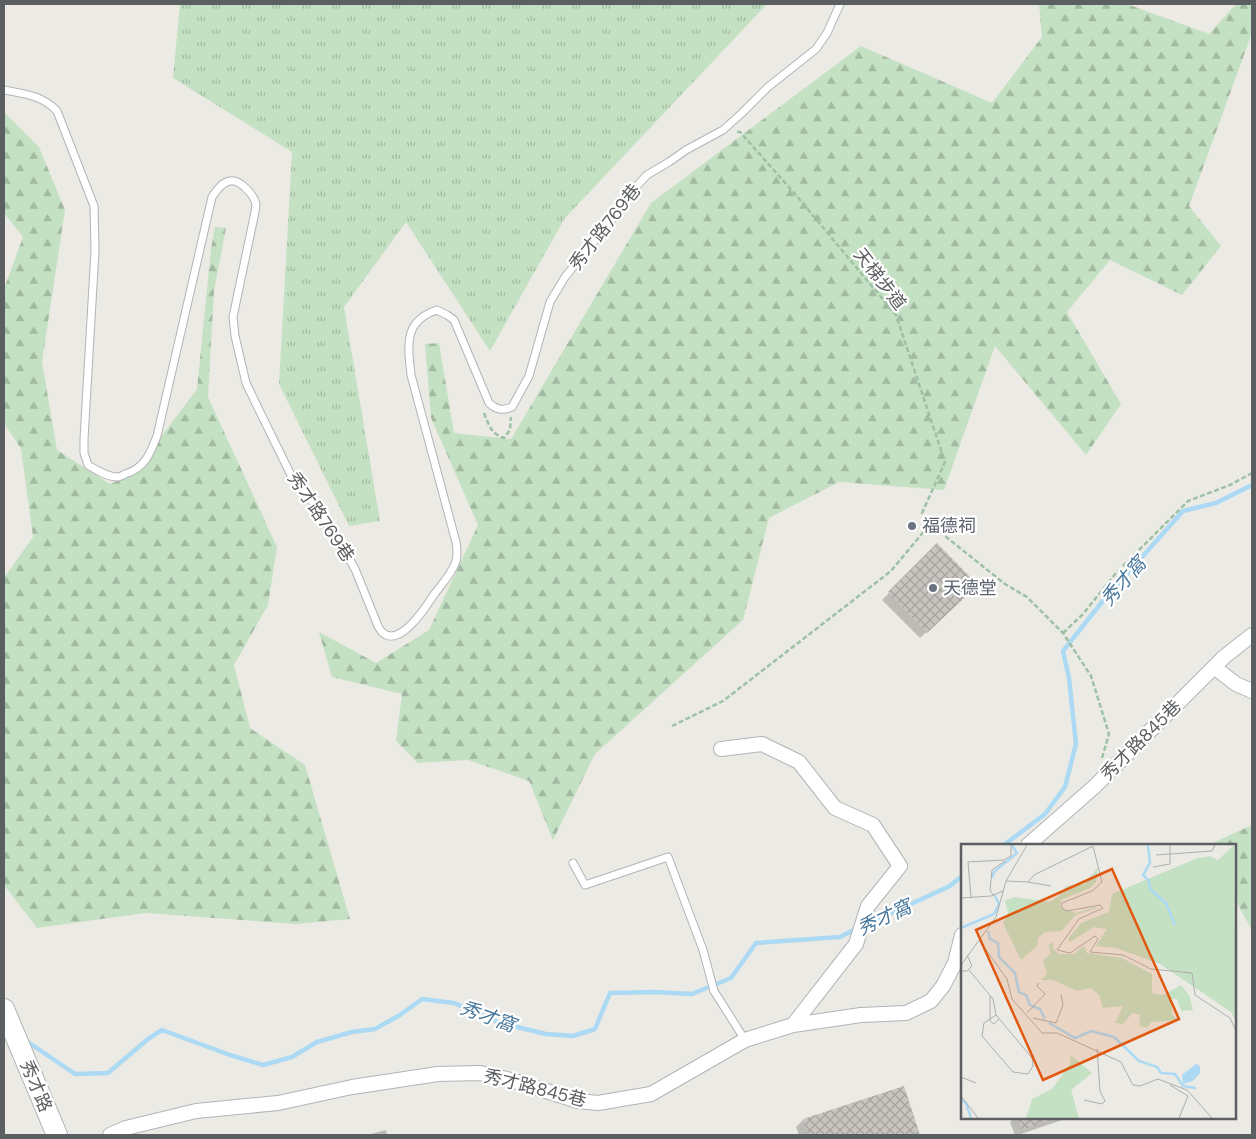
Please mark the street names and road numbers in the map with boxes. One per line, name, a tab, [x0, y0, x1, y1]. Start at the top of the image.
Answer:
street label: 秀才路769巷	[564, 179, 646, 275]
street label: 天梯步道	[848, 243, 912, 315]
street label: 秀才路769巷	[282, 467, 360, 567]
street label: 秀才路845巷	[1095, 694, 1187, 786]
street label: 秀才路	[14, 1056, 58, 1116]
street label: 秀才路845巷	[481, 1064, 589, 1112]

